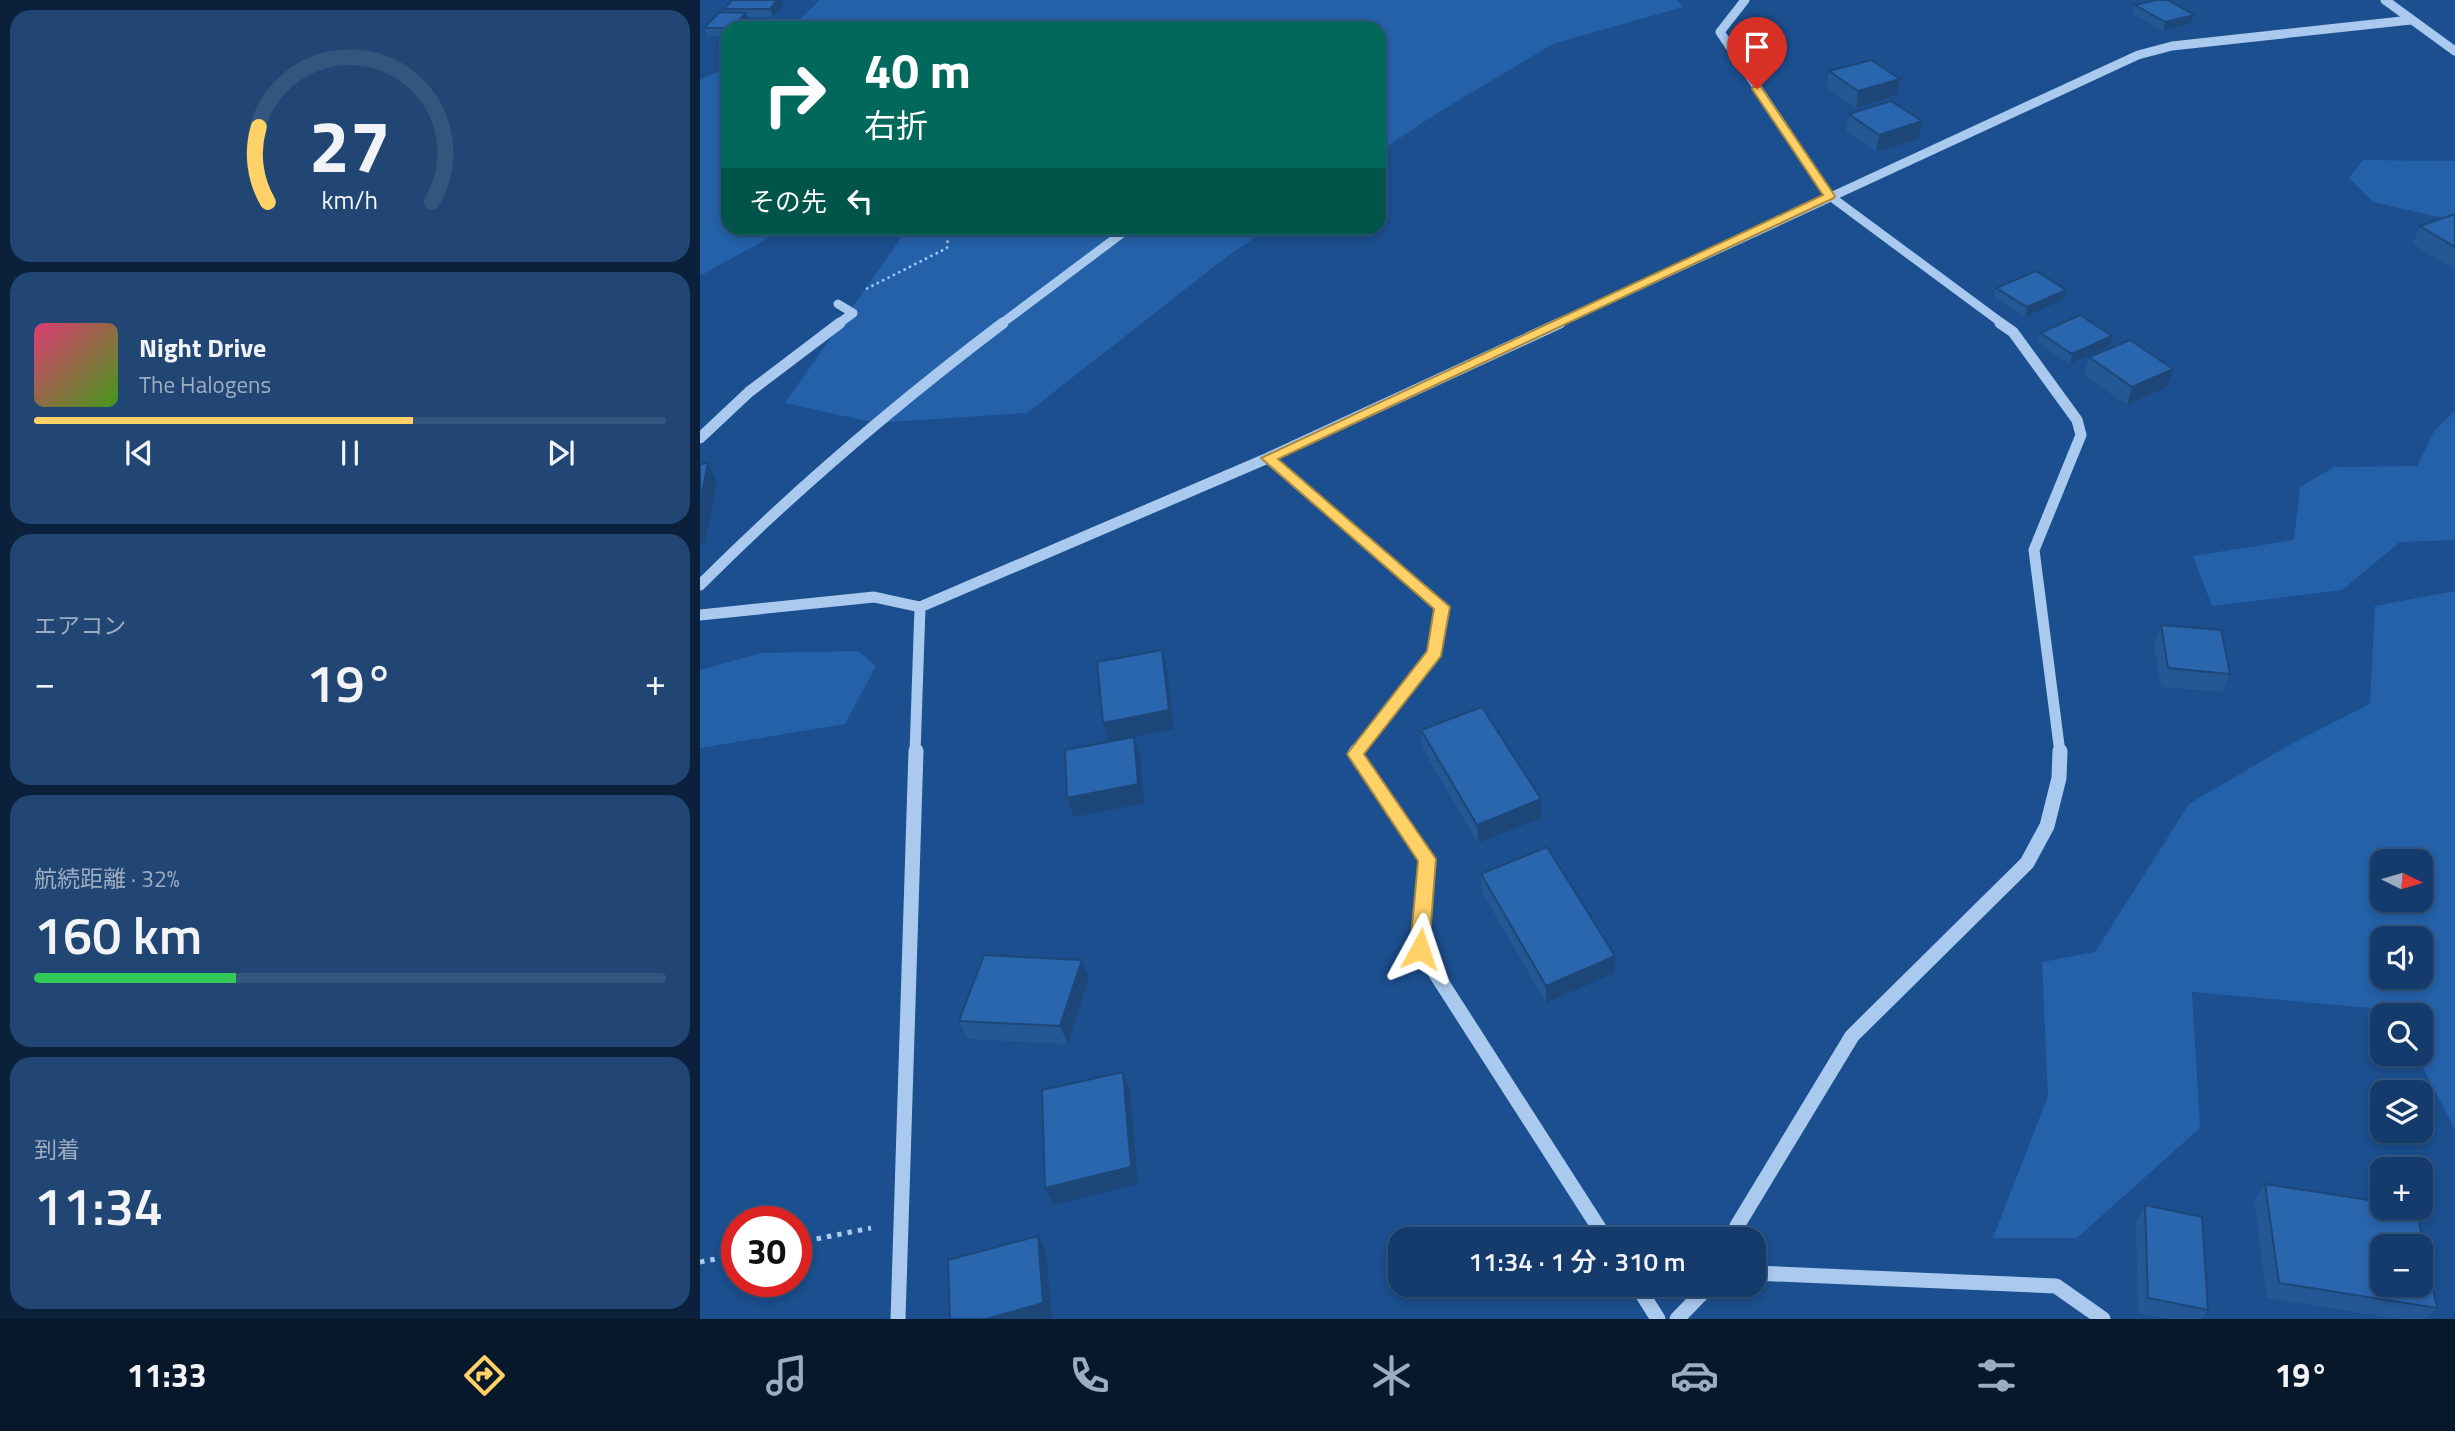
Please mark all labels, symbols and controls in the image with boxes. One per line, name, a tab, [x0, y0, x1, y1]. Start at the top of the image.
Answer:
pin	[1727, 17, 1787, 89]
icon: arrive	[1738, 28, 1776, 66]
text: 40 m	[864, 32, 971, 107]
icon: right	[749, 49, 840, 140]
text: 27	[309, 90, 391, 200]
text: 右折	[864, 101, 928, 149]
text: km/h	[322, 181, 378, 219]
text: その先	[749, 182, 827, 221]
icon: left	[841, 182, 879, 220]
text: Night Drive	[139, 328, 266, 367]
text: The Halogens	[139, 367, 271, 402]
icon: previous	[120, 434, 158, 472]
icon: pause	[331, 434, 369, 472]
icon: next	[542, 434, 580, 472]
text: エアコン	[34, 608, 126, 643]
text: 19°	[306, 643, 394, 722]
text: −	[34, 653, 55, 711]
text: +	[645, 653, 666, 711]
north arrow	[2370, 849, 2432, 912]
map controls	[2370, 849, 2433, 1297]
text: 航続距離 · 32%	[34, 861, 180, 896]
text: 160 km	[34, 895, 202, 974]
position arrow	[1383, 912, 1457, 986]
button: sound	[2370, 926, 2433, 989]
button: search	[2370, 1003, 2433, 1066]
button: layers	[2370, 1080, 2433, 1143]
text: 到着	[34, 1132, 80, 1167]
button: +	[2370, 1157, 2433, 1220]
text: 11:34	[34, 1166, 163, 1245]
speed limit sign: 30	[721, 1206, 812, 1297]
button: −	[2370, 1234, 2433, 1297]
text: 11:34 · 1 分 · 310 m	[1468, 1242, 1686, 1281]
text: 11:33	[127, 1351, 207, 1399]
icon: directions	[460, 1351, 509, 1400]
icon: music	[762, 1351, 811, 1400]
icon: phone	[1065, 1351, 1114, 1400]
icon: climate	[1367, 1351, 1416, 1400]
icon: car	[1670, 1351, 1719, 1400]
icon: filters	[1972, 1351, 2021, 1400]
text: 19°	[2274, 1351, 2328, 1399]

